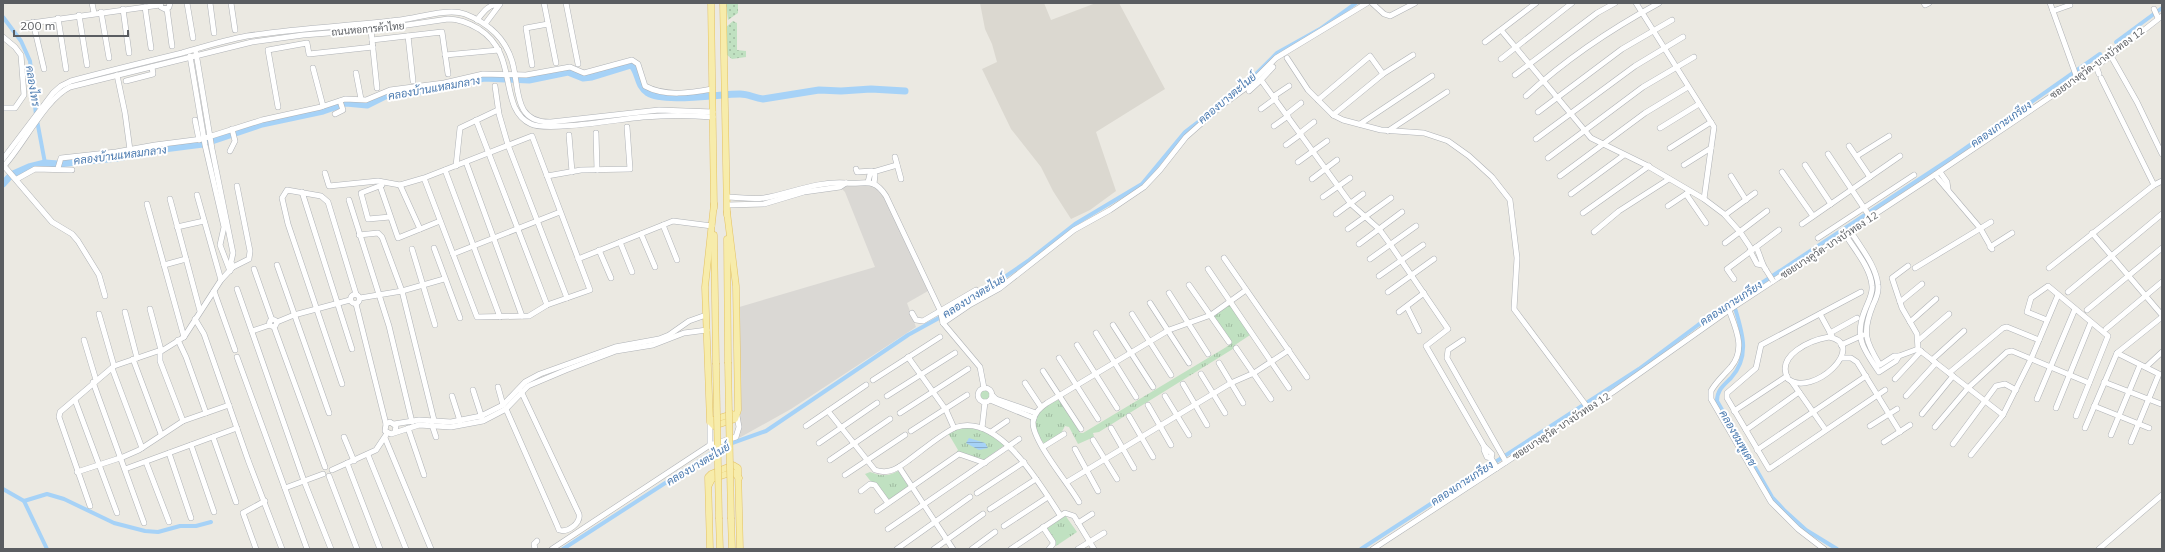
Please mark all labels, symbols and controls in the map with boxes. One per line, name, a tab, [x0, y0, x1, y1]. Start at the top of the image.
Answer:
scale bar	[14, 12, 128, 38]
text: 200 m	[20, 18, 55, 33]
street label: ถนนหอการค้าไทย	[331, 19, 405, 39]
street label: ซอยบางคูวัด-บางบัวทอง 12	[2047, 24, 2148, 103]
water label: คลองไทร	[23, 64, 44, 108]
water label: คลองบางตะไนย์	[1194, 67, 1261, 127]
water label: คลองบ้านแหลมกลาง	[387, 73, 481, 103]
water label: คลองเกาะเกรียง	[1967, 97, 2034, 150]
water label: คลองบ้านแหลมกลาง	[73, 142, 167, 168]
street label: ซอยบางคูวัด-บางบัวทอง 12	[1778, 209, 1881, 282]
water label: คลองบางตะไนย์	[939, 269, 1010, 321]
water label: คลองเกาะเกรียง	[1697, 277, 1765, 328]
street label: ซอยบางคูวัด-บางบัวทอง 12	[1510, 390, 1613, 463]
water label: คลองชมพูเดช	[1715, 407, 1760, 469]
water label: คลองบางตะไนย์	[663, 438, 734, 489]
water label: คลองเกาะเกรียง	[1428, 457, 1496, 508]

